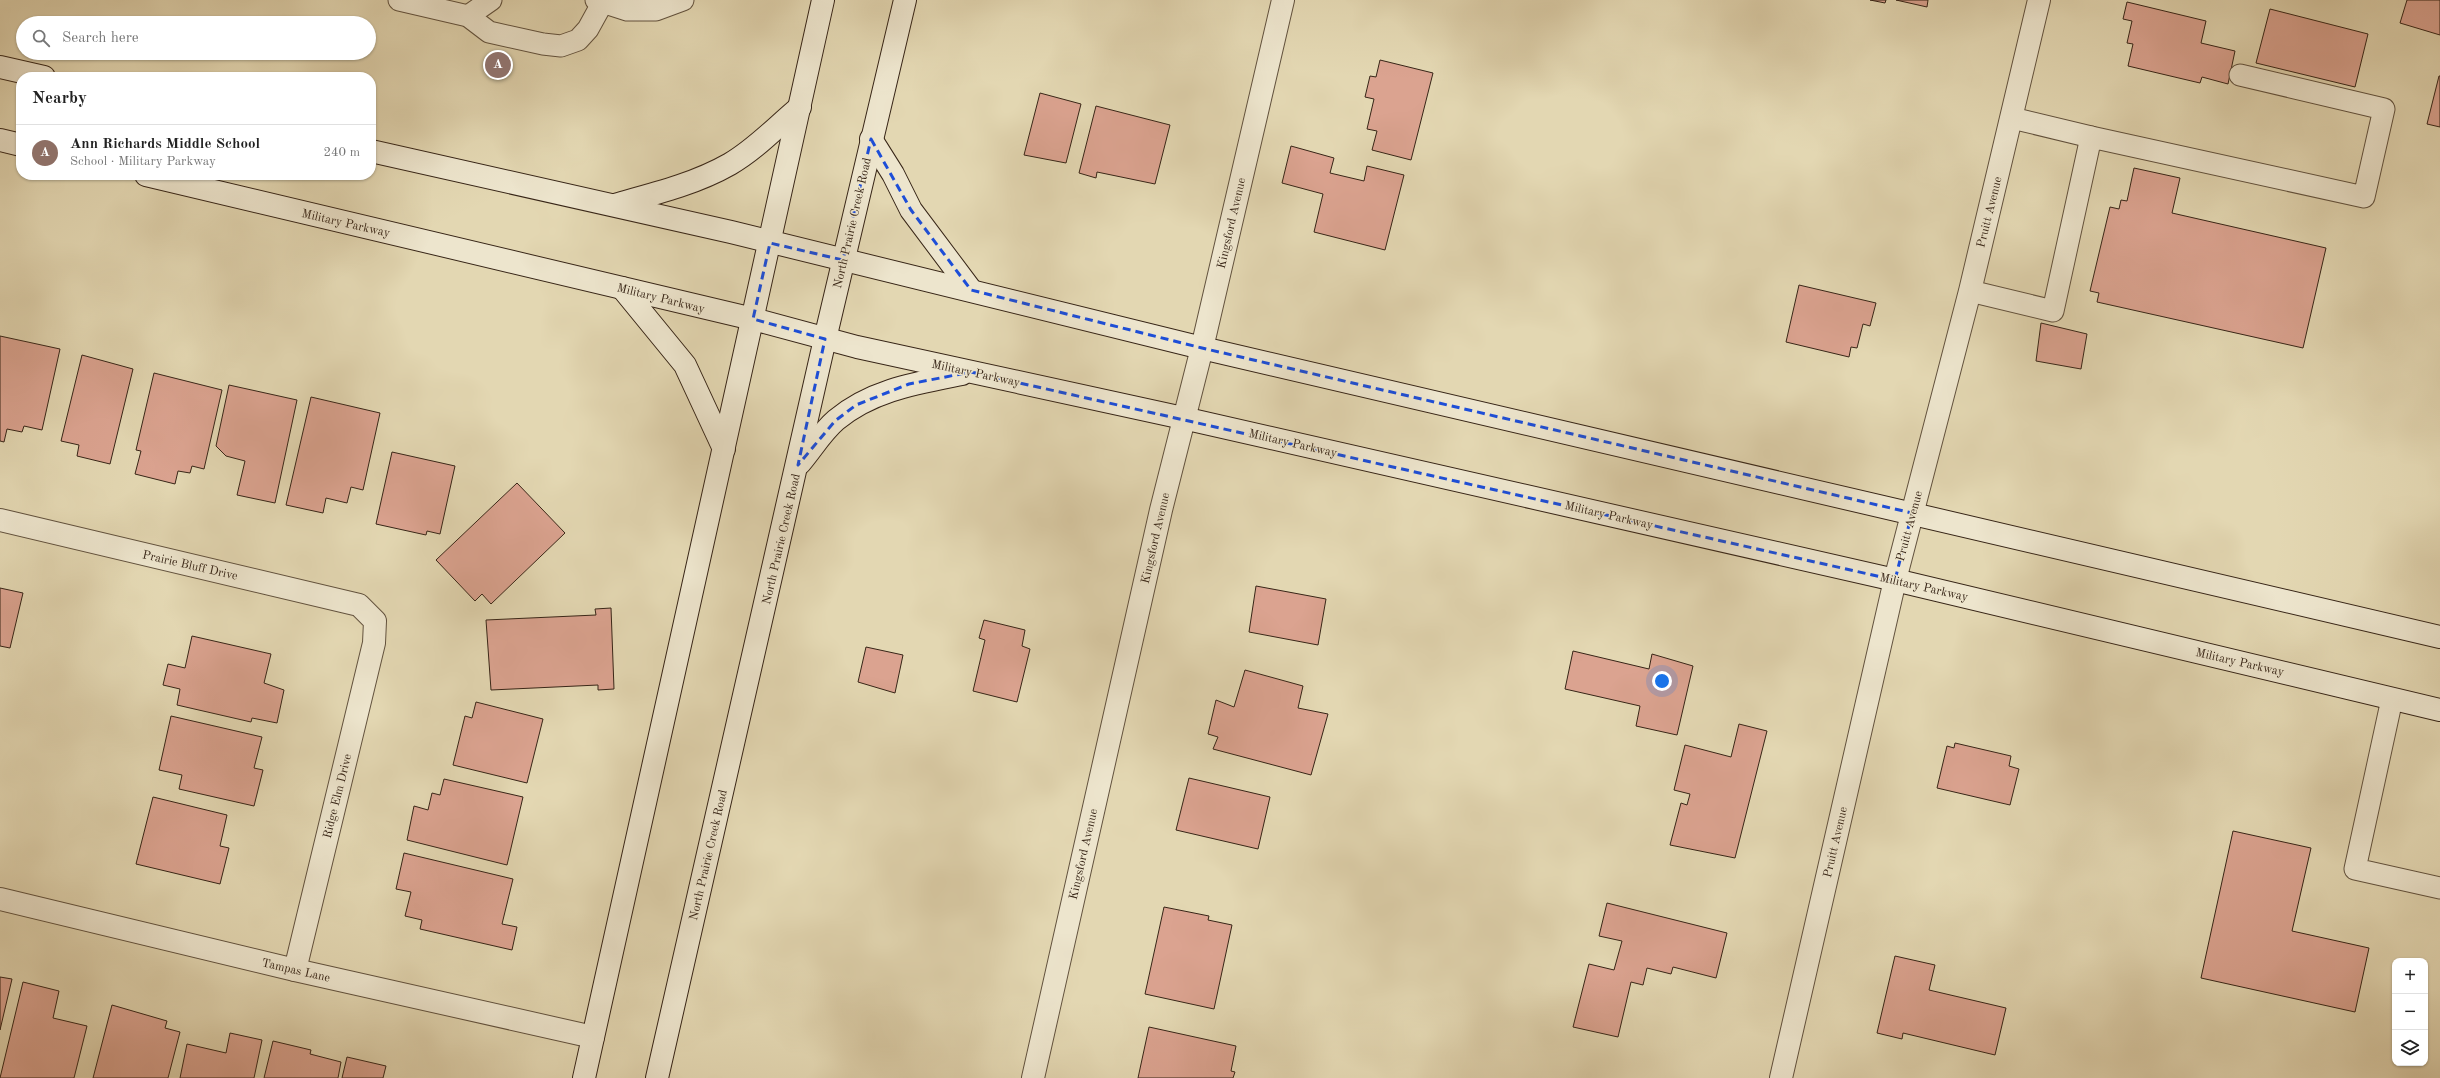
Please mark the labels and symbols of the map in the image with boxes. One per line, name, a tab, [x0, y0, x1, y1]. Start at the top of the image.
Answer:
pin: A	[485, 50, 511, 80]
street label: North Prairie Creek Road	[832, 157, 874, 290]
street label: Pruitt Avenue	[1975, 175, 2005, 249]
street label: Kingsford Avenue	[1216, 176, 1248, 270]
street label: Military Parkway	[300, 208, 392, 240]
street label: Military Parkway	[615, 282, 707, 316]
street label: Military Parkway	[930, 359, 1022, 389]
street label: Military Parkway	[1247, 428, 1339, 460]
street label: North Prairie Creek Road	[761, 473, 803, 606]
street label: Pruitt Avenue	[1895, 489, 1925, 563]
street label: Kingsford Avenue	[1140, 491, 1172, 585]
street label: Military Parkway	[1563, 500, 1655, 532]
street label: Prairie Bluff Drive	[141, 549, 239, 583]
street label: Military Parkway	[1878, 572, 1970, 604]
street label: Military Parkway	[2194, 647, 2286, 679]
your location	[1652, 671, 1672, 691]
street label: Ridge Elm Drive	[322, 752, 354, 840]
street label: North Prairie Creek Road	[688, 789, 730, 922]
street label: Pruitt Avenue	[1822, 805, 1850, 879]
street label: Kingsford Avenue	[1068, 807, 1100, 901]
street label: Tampas Lane	[260, 957, 332, 985]

